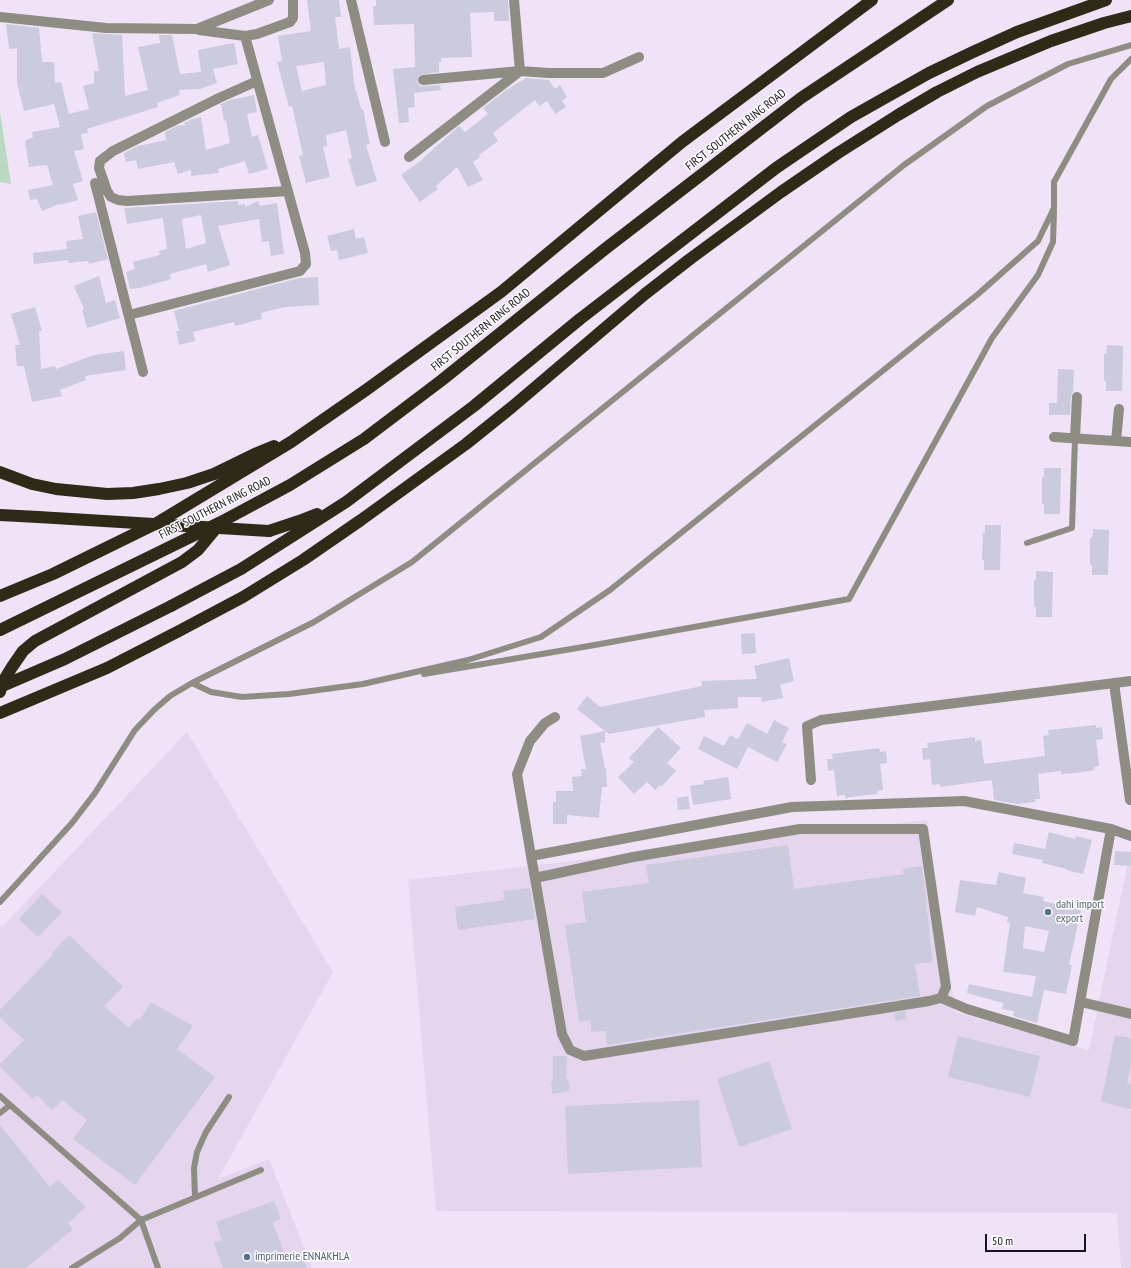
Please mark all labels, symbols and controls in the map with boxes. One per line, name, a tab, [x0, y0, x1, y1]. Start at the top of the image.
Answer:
street label: FIRST SOUTHERN RING ROAD	[683, 86, 789, 174]
street label: FIRST SOUTHERN RING ROAD	[429, 286, 533, 374]
street label: FIRST SOUTHERN RING ROAD	[157, 474, 273, 542]
place label: dahi import export	[1056, 898, 1104, 926]
marker: dahi import export	[1043, 907, 1053, 917]
scale bar	[987, 1226, 1088, 1252]
text: 50 m	[992, 1233, 1013, 1248]
place label: imprimerie ENNAKHLA	[255, 1250, 349, 1264]
marker: imprimerie ENNAKHLA	[242, 1252, 252, 1262]

